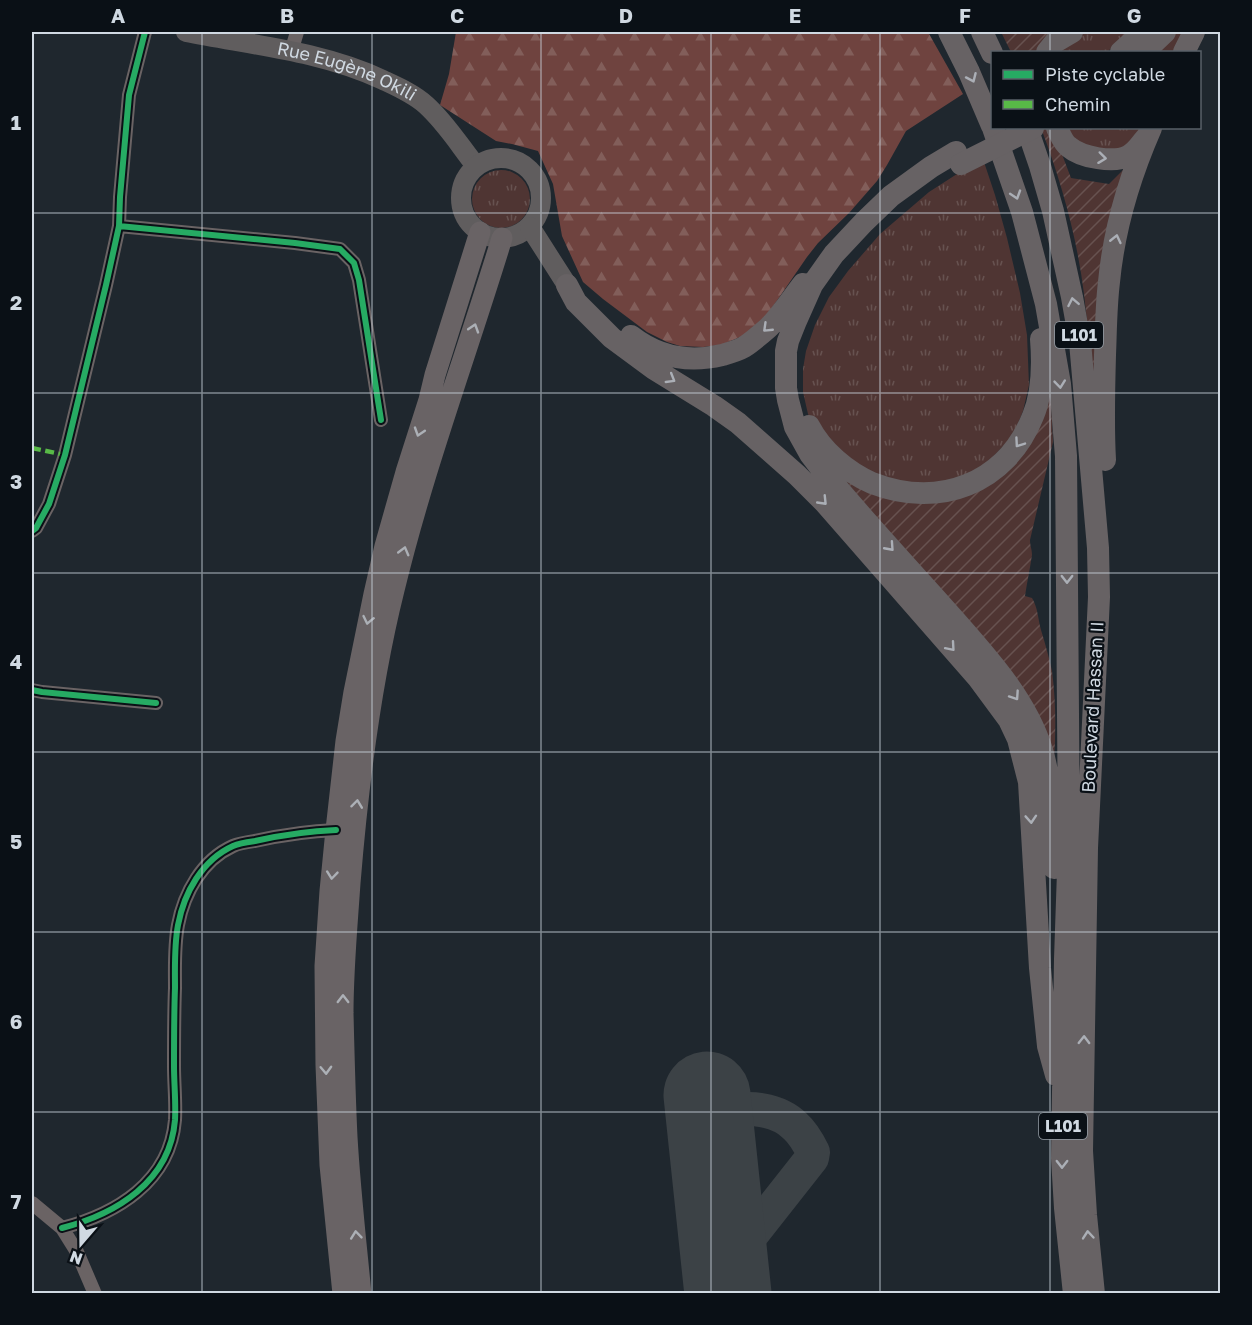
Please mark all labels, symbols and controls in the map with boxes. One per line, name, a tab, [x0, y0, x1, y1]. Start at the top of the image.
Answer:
text: A	[111, 3, 125, 27]
text: B	[280, 3, 294, 27]
text: C	[450, 3, 464, 27]
text: D	[619, 3, 633, 27]
text: E	[789, 3, 801, 27]
text: F	[959, 3, 971, 27]
text: G	[1127, 3, 1141, 27]
street label: Rue Eugène Okili	[276, 37, 421, 105]
legend	[991, 51, 1201, 129]
text: Piste cyclable	[1045, 63, 1165, 85]
one-way arrow	[965, 72, 977, 83]
text: Chemin	[1045, 93, 1111, 115]
text: 1	[11, 110, 21, 134]
one-way arrow	[1097, 151, 1106, 164]
one-way arrow	[1009, 189, 1022, 200]
one-way arrow	[1108, 234, 1121, 244]
text: 2	[10, 290, 22, 314]
one-way arrow	[1067, 297, 1080, 307]
one-way arrow	[763, 321, 773, 332]
road number: L101	[1055, 322, 1103, 348]
one-way arrow	[467, 323, 479, 334]
one-way arrow	[665, 372, 675, 384]
one-way arrow	[1053, 380, 1066, 389]
one-way arrow	[414, 426, 426, 437]
one-way arrow	[1015, 436, 1026, 447]
text: 3	[10, 469, 22, 493]
one-way arrow	[816, 494, 827, 504]
one-way arrow	[883, 540, 894, 550]
one-way arrow	[396, 546, 409, 556]
one-way arrow	[1061, 575, 1073, 584]
one-way arrow	[362, 614, 375, 624]
street label: Boulevard Hassan II	[1077, 621, 1107, 793]
one-way arrow	[944, 641, 955, 651]
text: 4	[10, 649, 22, 673]
one-way arrow	[1008, 689, 1019, 700]
one-way arrow	[350, 800, 363, 809]
one-way arrow	[1025, 814, 1038, 823]
text: 5	[10, 829, 22, 853]
one-way arrow	[326, 870, 339, 879]
one-way arrow	[337, 994, 350, 1003]
text: 6	[10, 1009, 22, 1033]
one-way arrow	[1078, 1036, 1090, 1045]
one-way arrow	[320, 1065, 332, 1074]
road number: L101	[1039, 1113, 1087, 1139]
one-way arrow	[1056, 1160, 1068, 1169]
text: 7	[11, 1189, 22, 1213]
north arrow	[51, 1214, 111, 1274]
one-way arrow	[350, 1231, 363, 1240]
one-way arrow	[1082, 1231, 1095, 1240]
text: N	[67, 1247, 85, 1270]

